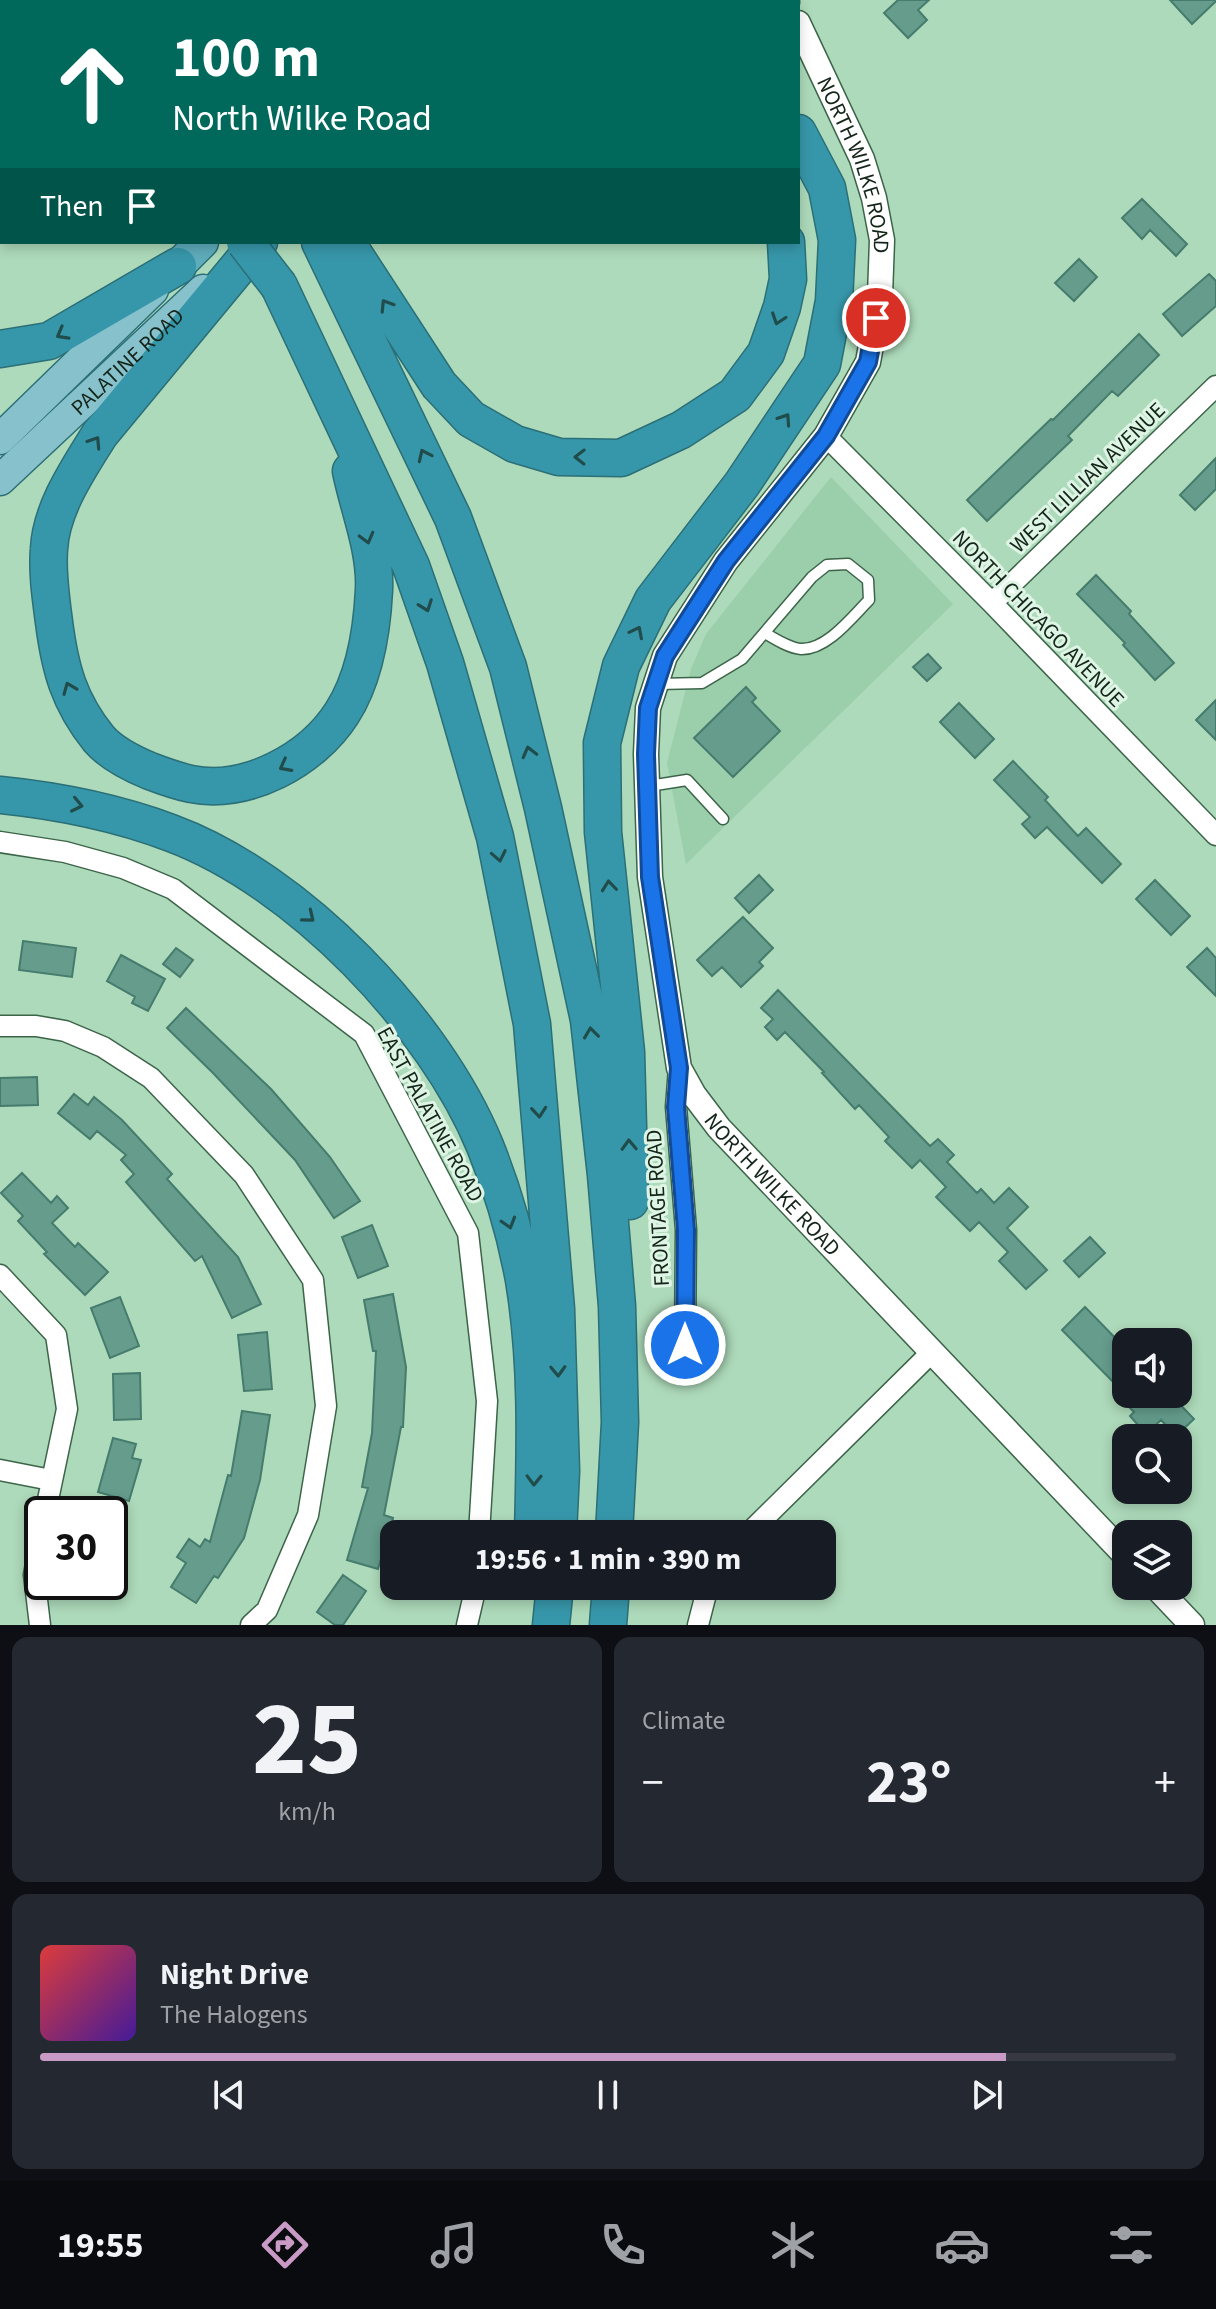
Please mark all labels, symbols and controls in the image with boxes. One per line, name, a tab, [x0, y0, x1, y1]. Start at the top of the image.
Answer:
text: 100 m	[172, 19, 320, 98]
icon: ahead	[40, 32, 144, 136]
street label: NORTH WILKE ROAD	[808, 72, 897, 254]
text: North Wilke Road	[172, 93, 432, 144]
icon: arrive	[120, 184, 164, 228]
text: Then	[40, 185, 104, 228]
pin	[842, 284, 910, 352]
icon: arrive	[854, 296, 898, 340]
one-way arrow	[381, 299, 396, 314]
street label: PALATINE ROAD	[64, 301, 192, 423]
one-way arrow	[772, 311, 788, 325]
one-way arrow	[57, 324, 71, 340]
street label: WEST LILLIAN AVENUE	[1003, 395, 1173, 561]
one-way arrow	[775, 413, 790, 428]
one-way arrow	[86, 436, 101, 450]
one-way arrow	[418, 448, 434, 463]
one-way arrow	[573, 449, 586, 466]
street label: NORTH CHICAGO AVENUE	[945, 523, 1132, 715]
one-way arrow	[358, 530, 375, 544]
one-way arrow	[416, 598, 433, 612]
one-way arrow	[628, 626, 643, 641]
one-way arrow	[62, 682, 79, 696]
one-way arrow	[522, 746, 539, 759]
one-way arrow	[279, 756, 294, 772]
one-way arrow	[70, 796, 84, 813]
one-way arrow	[490, 848, 507, 862]
one-way arrow	[600, 879, 617, 892]
one-way arrow	[300, 908, 315, 922]
street label: EAST PALATINE ROAD	[369, 1021, 492, 1208]
one-way arrow	[583, 1026, 600, 1040]
one-way arrow	[531, 1106, 548, 1119]
street label: NORTH WILKE ROAD	[696, 1106, 848, 1264]
street label: FRONTAGE ROAD	[638, 1129, 678, 1287]
one-way arrow	[621, 1138, 638, 1151]
one-way arrow	[500, 1215, 516, 1229]
position arrow	[643, 1303, 727, 1387]
map controls	[1112, 1328, 1192, 1600]
button: sound	[1112, 1328, 1192, 1408]
one-way arrow	[550, 1365, 567, 1378]
button: search	[1112, 1424, 1192, 1504]
one-way arrow	[525, 1474, 543, 1487]
speed limit sign: 30	[24, 1496, 128, 1600]
button: layers	[1112, 1520, 1192, 1600]
text: 19:56 · 1 min · 390 m	[475, 1538, 741, 1581]
text: 25	[252, 1667, 362, 1815]
text: Climate	[642, 1702, 726, 1739]
text: 23°	[866, 1741, 952, 1826]
text: −	[642, 1752, 664, 1815]
text: +	[1154, 1752, 1176, 1815]
text: km/h	[278, 1793, 336, 1830]
text: Night Drive	[160, 1953, 309, 1996]
text: The Halogens	[160, 1996, 308, 2033]
icon: previous	[207, 2073, 251, 2117]
icon: pause	[586, 2073, 630, 2117]
icon: next	[965, 2073, 1009, 2117]
icon: directions	[257, 2217, 313, 2273]
icon: music	[426, 2217, 482, 2273]
icon: phone	[595, 2217, 651, 2273]
icon: climate	[765, 2217, 821, 2273]
icon: car	[934, 2217, 990, 2273]
icon: filters	[1103, 2217, 1159, 2273]
text: 19:55	[57, 2220, 143, 2271]

